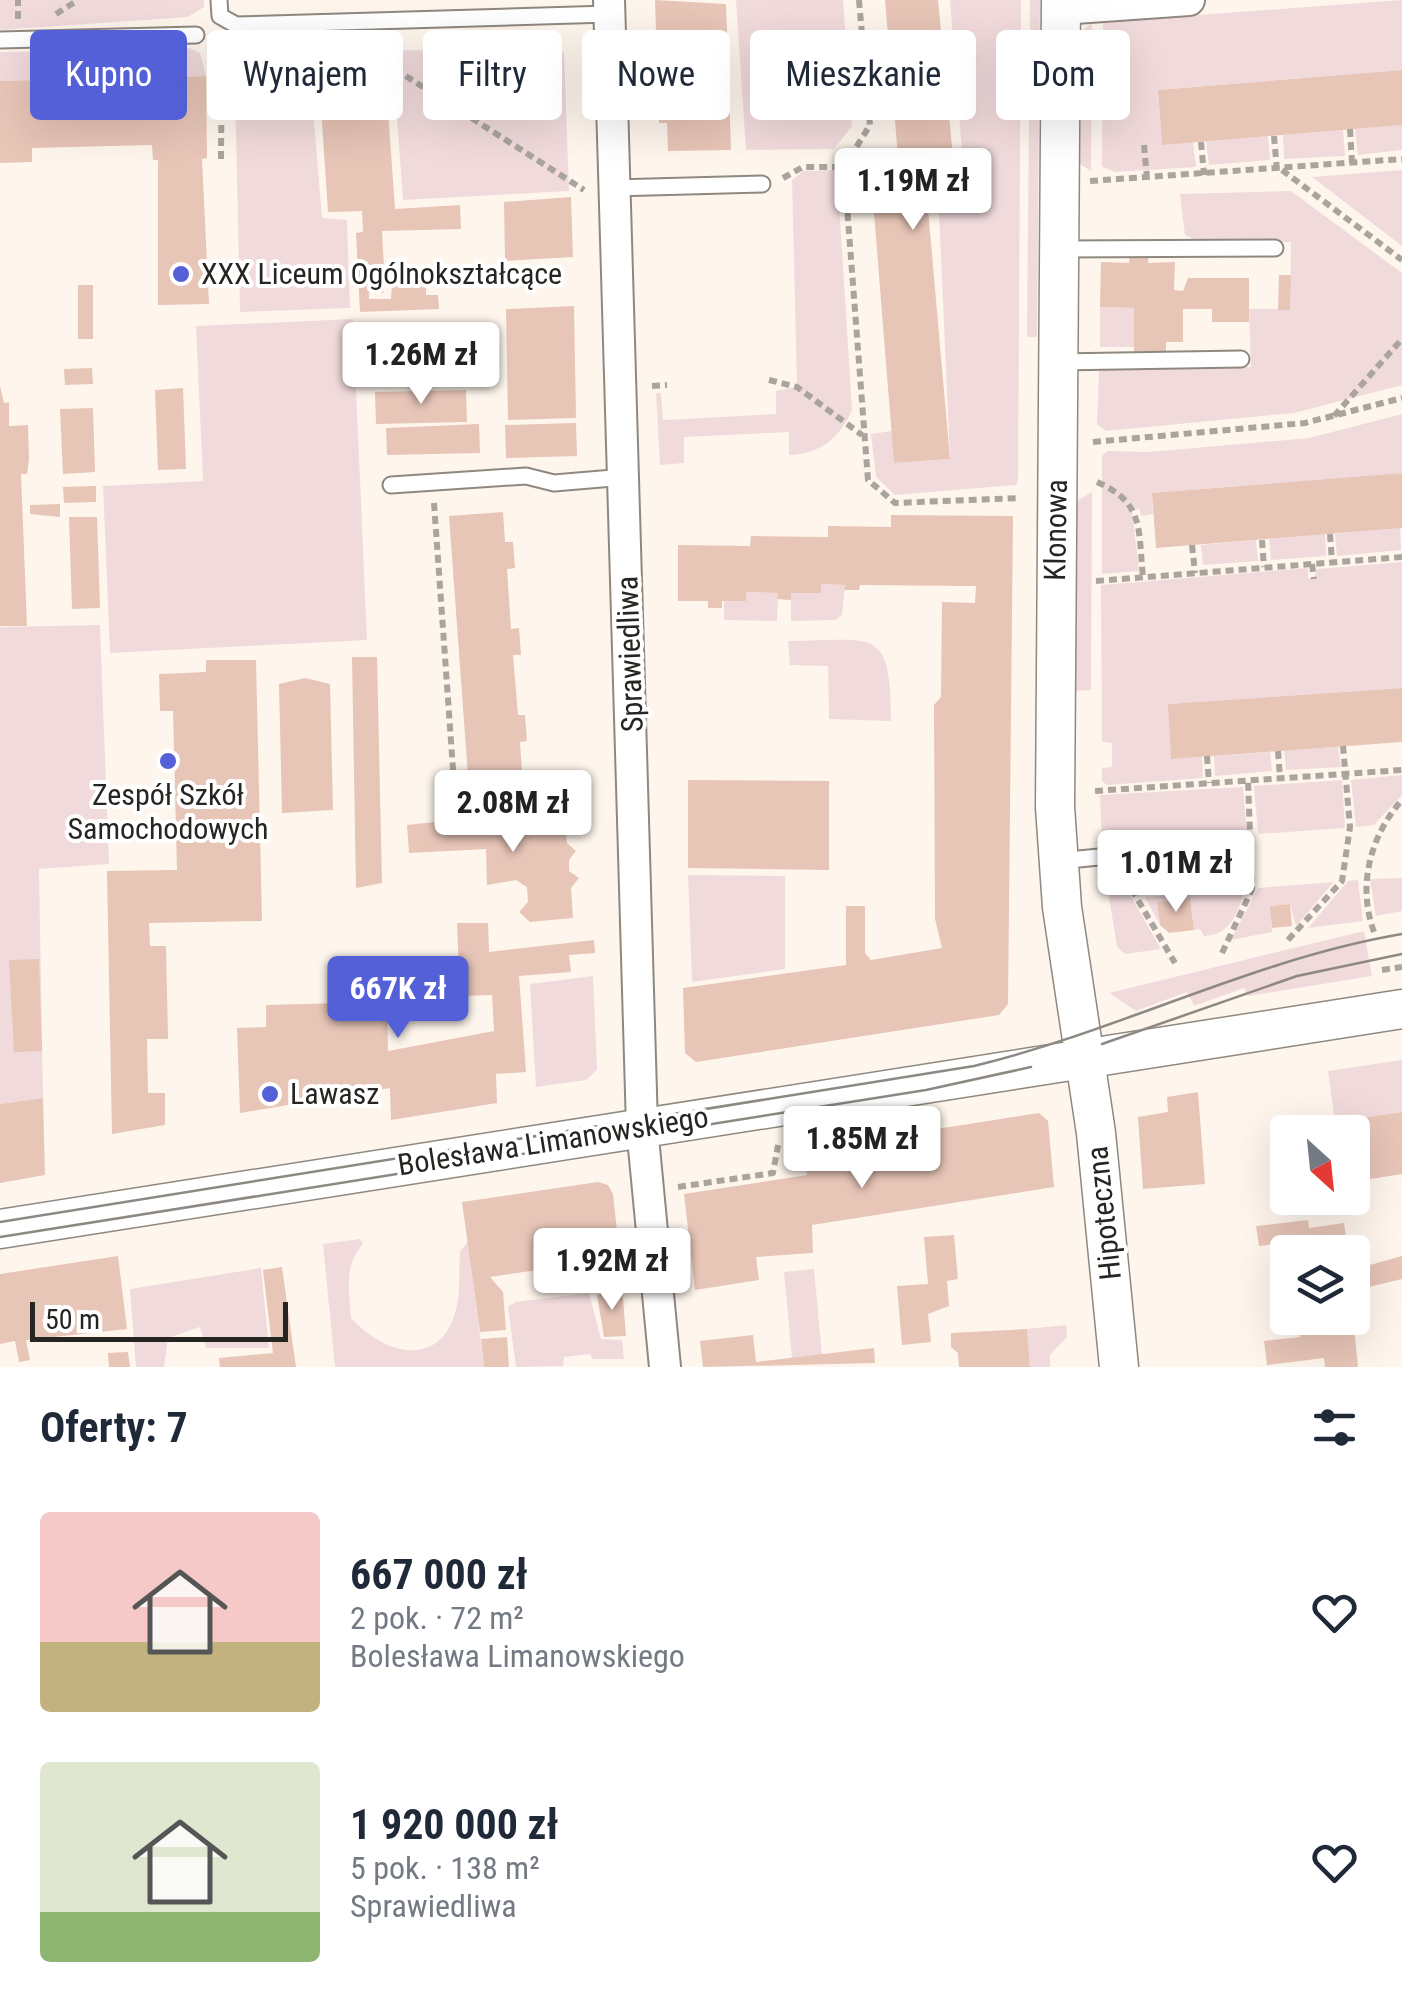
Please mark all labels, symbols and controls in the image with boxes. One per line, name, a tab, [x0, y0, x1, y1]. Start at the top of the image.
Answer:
chip: Kupno	[30, 30, 187, 120]
chip: Wynajem	[207, 30, 403, 120]
chip: Filtry	[423, 30, 562, 120]
chip: Nowe	[582, 30, 730, 120]
chip: Mieszkanie	[750, 30, 976, 120]
chip: Dom	[996, 30, 1130, 120]
pin: 1.19M zł	[810, 148, 1016, 233]
text: 1.19M zł	[856, 161, 970, 199]
place label: XXX Liceum Ogólnokształcące	[201, 256, 562, 291]
marker: XXX Liceum Ogólnokształcące	[170, 263, 192, 285]
pin: 1.26M zł	[318, 322, 524, 407]
text: 1.26M zł	[364, 335, 478, 373]
street label: Klonowa	[1037, 479, 1074, 581]
street label: Sprawiedliwa	[609, 575, 650, 733]
marker: Zespół Szkół Samochodowych	[157, 750, 179, 772]
pin: 2.08M zł	[410, 770, 616, 855]
place label: Zespół Szkół Samochodowych	[67, 777, 269, 846]
text: 2.08M zł	[456, 783, 570, 821]
pin: 1.01M zł	[1073, 830, 1279, 915]
text: 1.01M zł	[1119, 843, 1233, 881]
pin: 667K zł	[306, 956, 490, 1041]
text: 667K zł	[349, 969, 447, 1007]
place label: Lawasz	[290, 1076, 379, 1111]
marker: Lawasz	[259, 1083, 281, 1105]
street label: Bolesława Limanowskiego	[395, 1099, 711, 1182]
pin: 1.85M zł	[759, 1106, 965, 1191]
north arrow	[1270, 1115, 1370, 1215]
map controls	[1270, 1115, 1370, 1335]
text: 1.85M zł	[805, 1119, 919, 1157]
street label: Hipoteczna	[1079, 1144, 1128, 1282]
pin: 1.92M zł	[509, 1228, 715, 1313]
button: layers	[1270, 1235, 1370, 1335]
text: 1.92M zł	[555, 1241, 669, 1279]
scale bar	[30, 1297, 288, 1342]
text: 50 m	[45, 1303, 100, 1336]
icon: filters	[1307, 1400, 1362, 1455]
text: Oferty: 7	[40, 1403, 188, 1452]
text: 667 000 zł	[350, 1550, 528, 1599]
icon: home	[120, 1552, 240, 1672]
icon: heart	[1307, 1585, 1362, 1640]
text: 2 pok. · 72 m²	[350, 1599, 524, 1637]
text: Bolesława Limanowskiego	[350, 1637, 685, 1675]
text: 1 920 000 zł	[350, 1800, 559, 1849]
icon: home	[120, 1802, 240, 1922]
icon: heart	[1307, 1835, 1362, 1890]
text: 5 pok. · 138 m²	[350, 1849, 540, 1887]
text: Sprawiedliwa	[350, 1887, 517, 1925]

